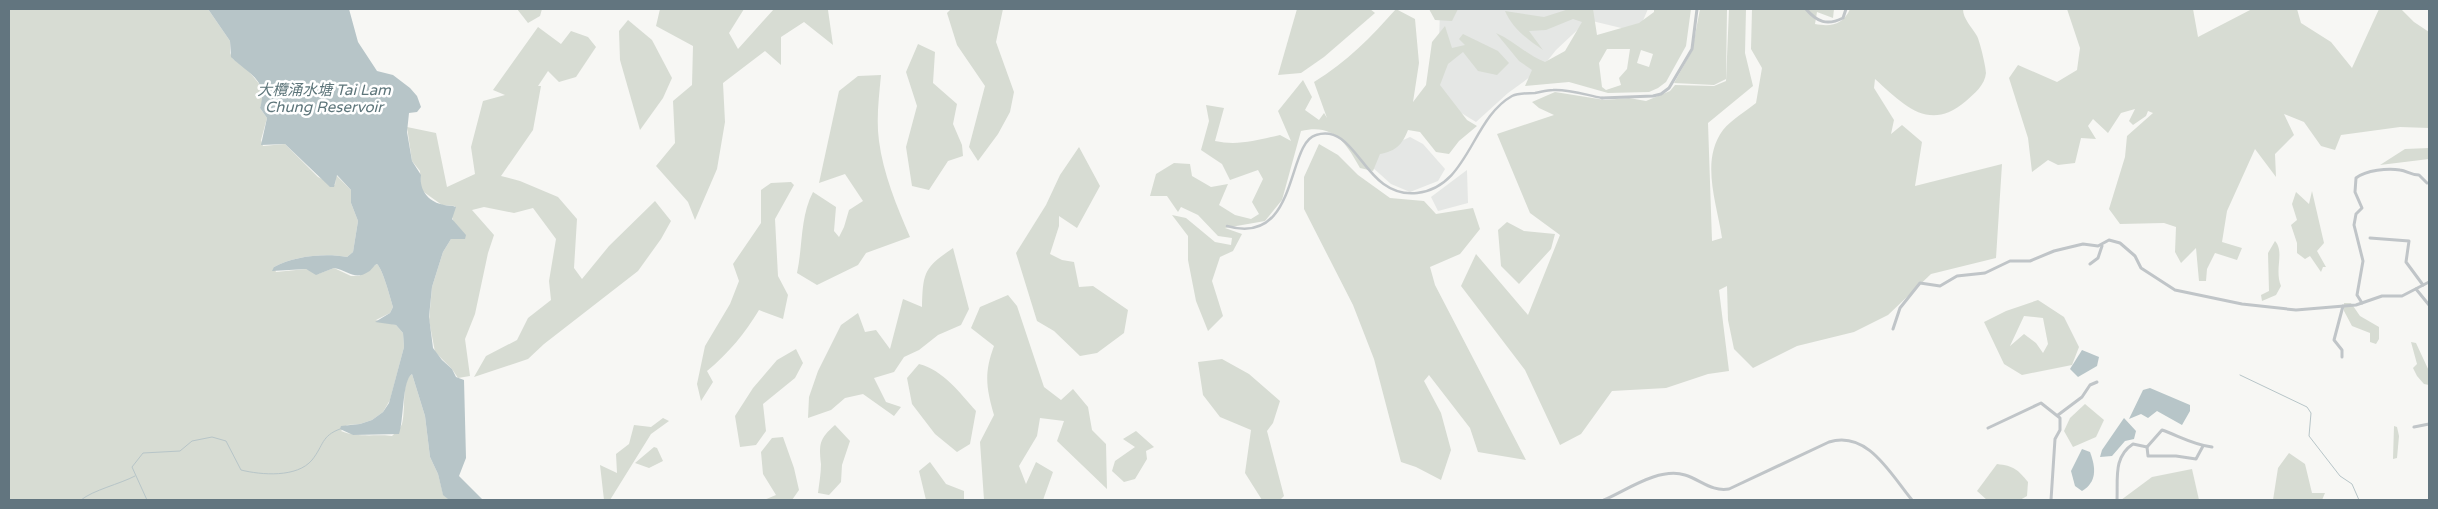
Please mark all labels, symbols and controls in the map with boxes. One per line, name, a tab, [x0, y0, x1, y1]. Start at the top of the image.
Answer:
water label: 大欖涌水塘 Tai Lam Chung Reservoir	[257, 81, 392, 116]

